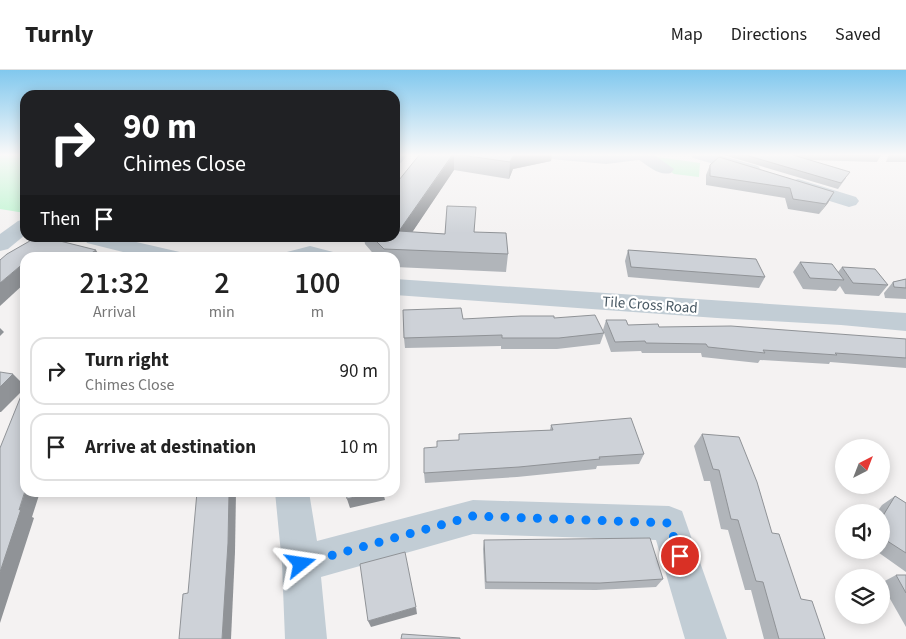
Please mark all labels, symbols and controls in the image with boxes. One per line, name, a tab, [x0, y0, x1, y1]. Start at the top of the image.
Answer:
text: Turnly	[25, 17, 94, 52]
text: Map	[671, 22, 703, 47]
text: Directions	[731, 22, 807, 47]
text: Saved	[835, 22, 881, 47]
text: 90 m	[123, 102, 197, 152]
icon: right	[40, 110, 105, 175]
text: Chimes Close	[123, 148, 246, 180]
icon: arrive	[90, 205, 118, 233]
text: Then	[40, 206, 80, 233]
text: 21:32	[80, 262, 149, 305]
text: 2	[214, 262, 230, 305]
text: 100	[294, 262, 340, 305]
street label: Tile Cross Road	[602, 291, 698, 319]
text: Arrival	[93, 301, 136, 323]
text: min	[209, 301, 235, 323]
text: m	[311, 301, 324, 323]
text: Turn right	[85, 347, 169, 374]
icon: right	[42, 357, 70, 385]
text: 90 m	[340, 358, 378, 385]
text: Chimes Close	[85, 374, 174, 396]
icon: arrive	[42, 433, 70, 461]
text: Arrive at destination	[85, 434, 256, 461]
text: 10 m	[340, 434, 378, 461]
north arrow	[835, 439, 890, 494]
map controls	[835, 439, 890, 624]
button: sound	[835, 504, 890, 559]
pin	[659, 535, 701, 577]
position arrow	[274, 537, 326, 589]
icon: arrive	[666, 542, 694, 570]
button: layers	[835, 569, 890, 624]

